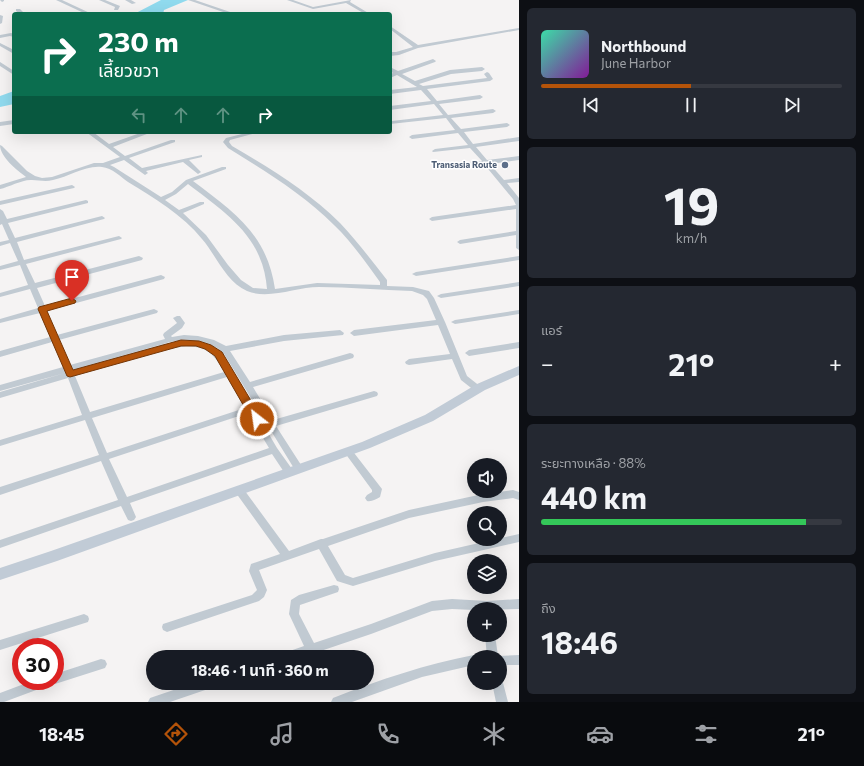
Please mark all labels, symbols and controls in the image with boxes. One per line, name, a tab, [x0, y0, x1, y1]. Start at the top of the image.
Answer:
text: 230 m	[98, 24, 179, 58]
icon: right	[32, 28, 84, 80]
text: Northbound	[601, 37, 686, 55]
text: June Harbor	[601, 55, 671, 71]
text: เลี้ยวขวา	[98, 59, 159, 81]
icon: previous	[580, 94, 602, 116]
icon: pause	[680, 94, 702, 116]
icon: next	[781, 94, 803, 116]
icon: left	[128, 104, 150, 126]
icon: ahead	[170, 104, 192, 126]
icon: ahead	[212, 104, 234, 126]
icon: right	[254, 104, 276, 126]
place label: Transasia Route	[431, 159, 497, 170]
marker: Transasia Route	[500, 160, 510, 170]
text: 19	[664, 172, 719, 236]
text: km/h	[676, 230, 707, 246]
pin	[55, 260, 89, 301]
icon: arrive	[61, 266, 83, 288]
text: แอร์	[541, 322, 562, 338]
text: 21°	[668, 345, 714, 382]
text: −	[541, 350, 554, 377]
text: +	[829, 350, 842, 377]
position arrow	[236, 398, 278, 440]
text: ระยะทางเหลือ · 88%	[541, 455, 646, 471]
map controls	[467, 458, 507, 690]
button: sound	[467, 458, 507, 498]
text: 440 km	[541, 478, 647, 515]
button: search	[467, 506, 507, 546]
button: layers	[467, 554, 507, 594]
text: ถึง	[541, 600, 556, 616]
button: +	[467, 602, 507, 642]
text: 18:46	[541, 623, 618, 660]
speed limit sign: 30	[12, 638, 64, 690]
button: −	[467, 650, 507, 690]
text: 18:46 · 1 นาที · 360 m	[191, 661, 329, 679]
icon: directions	[162, 720, 190, 748]
icon: music	[268, 720, 296, 748]
icon: phone	[374, 720, 402, 748]
icon: climate	[480, 720, 508, 748]
icon: car	[586, 720, 614, 748]
icon: filters	[692, 720, 720, 748]
text: 18:45	[39, 723, 85, 745]
text: 21°	[797, 723, 825, 745]

